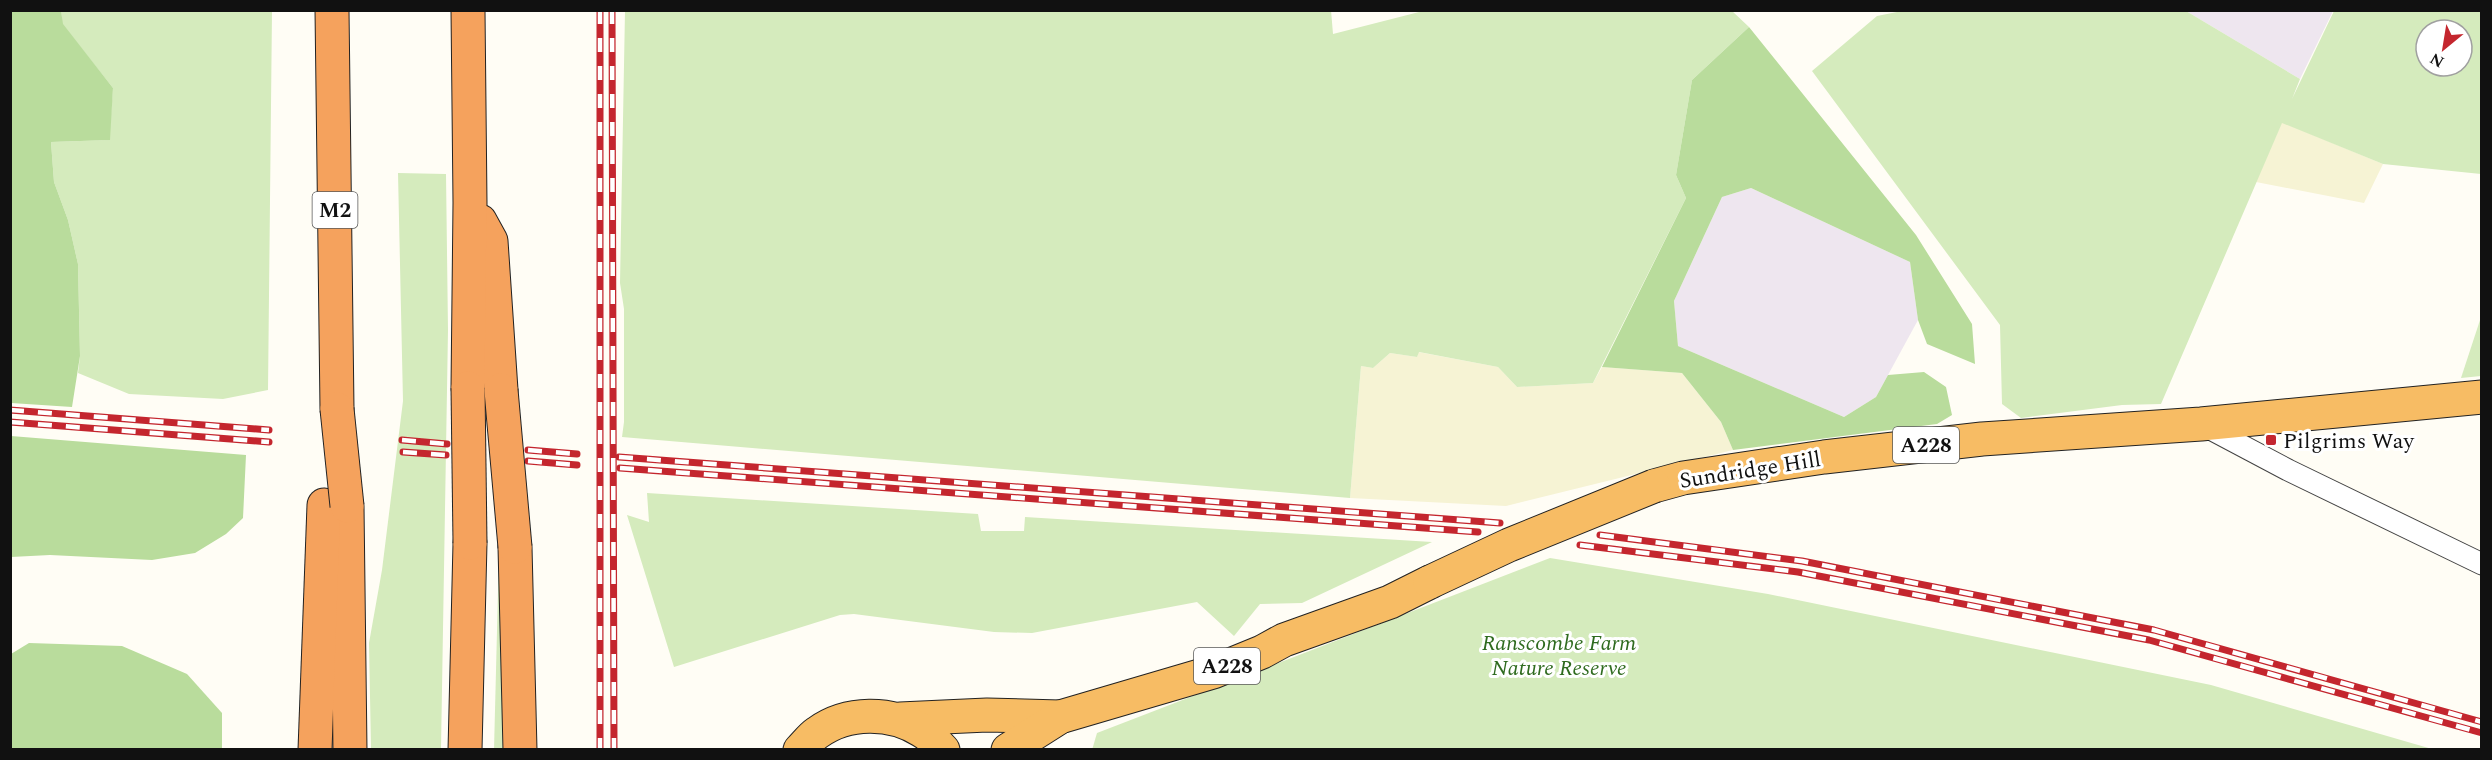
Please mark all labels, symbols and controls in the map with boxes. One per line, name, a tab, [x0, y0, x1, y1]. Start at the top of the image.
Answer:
north arrow	[2414, 18, 2474, 78]
text: N	[2425, 46, 2449, 74]
road number: M2	[312, 192, 358, 228]
place label: Pilgrims Way	[2283, 425, 2416, 458]
road number: A228	[1893, 427, 1959, 463]
marker: Pilgrims Way	[2264, 433, 2278, 447]
street label: Sundridge Hill	[1677, 443, 1823, 498]
park label: Ranscombe Farm Nature Reserve	[1482, 627, 1636, 685]
road number: A228	[1194, 648, 1260, 684]

